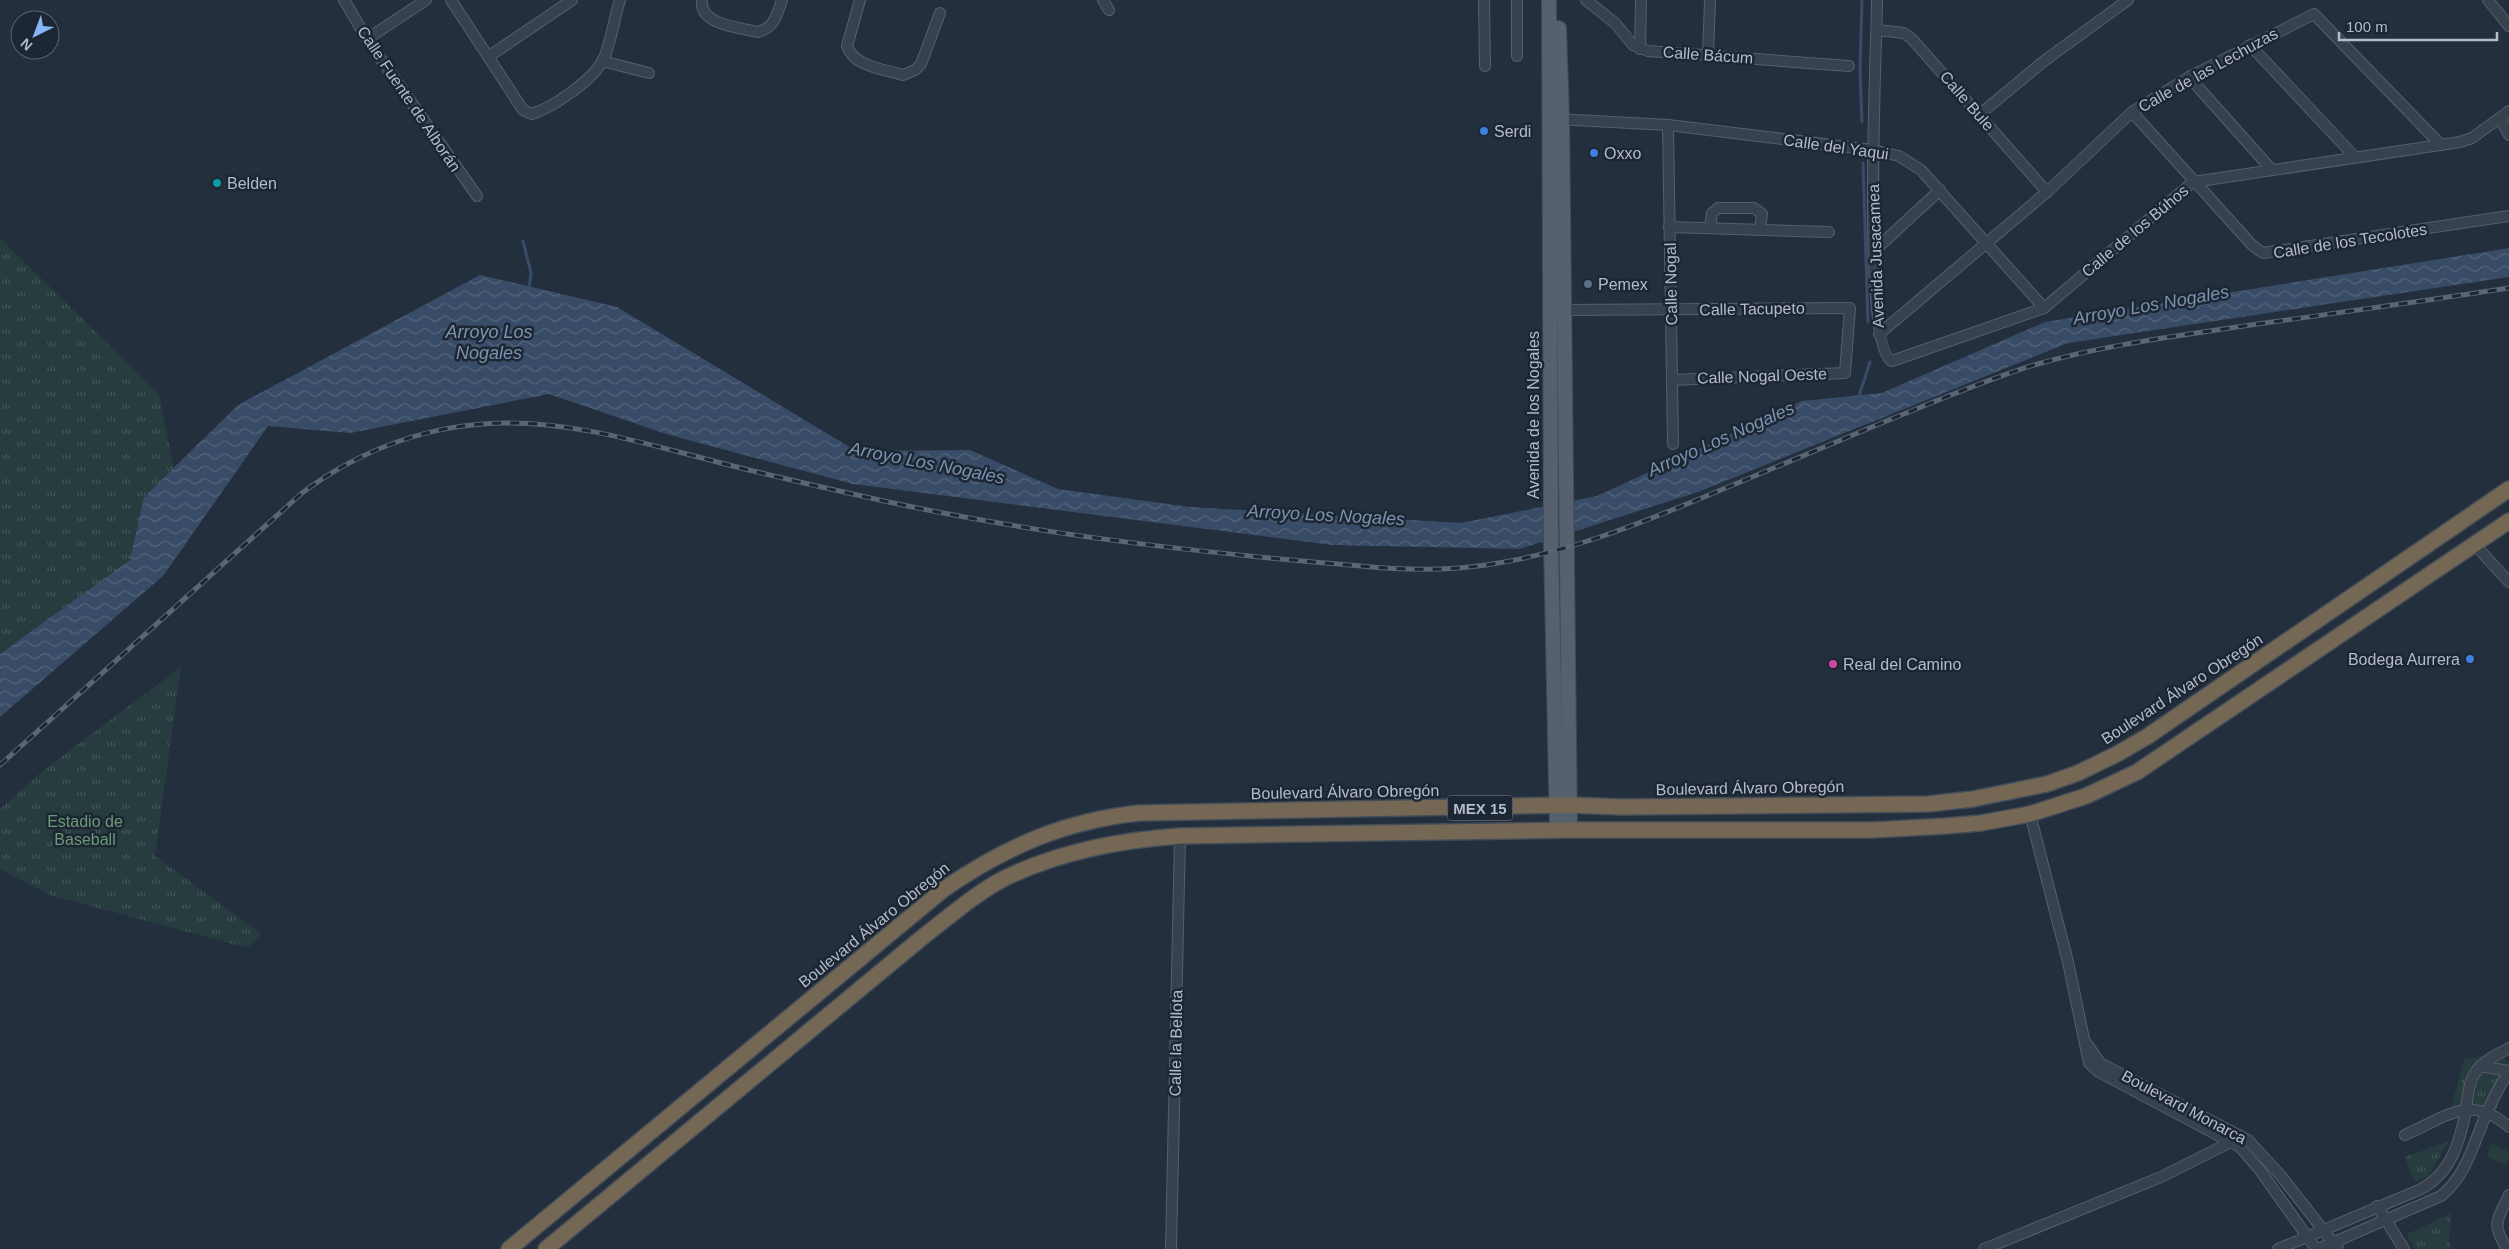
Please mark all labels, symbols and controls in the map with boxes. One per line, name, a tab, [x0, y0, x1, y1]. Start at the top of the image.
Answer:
north arrow	[10, 10, 60, 60]
scale bar	[2339, 10, 2496, 42]
text: 100 m	[2346, 18, 2388, 35]
street label: Calle Fuente de Alborán	[354, 23, 464, 175]
street label: Calle de las Lechuzas	[2135, 25, 2281, 115]
text: N	[17, 35, 35, 54]
street label: Calle Bácum	[1662, 43, 1754, 67]
street label: Calle Bule	[1937, 68, 1997, 134]
place label: Serdi	[1494, 123, 1531, 140]
marker: Serdi	[1478, 125, 1490, 137]
street label: Calle del Yaqui	[1782, 131, 1890, 163]
place label: Oxxo	[1604, 145, 1641, 162]
marker: Oxxo	[1588, 147, 1600, 159]
place label: Belden	[227, 175, 277, 192]
marker: Belden	[211, 177, 223, 189]
street label: Calle de los Búhos	[2078, 182, 2192, 280]
street label: Avenida Jusacamea	[1865, 184, 1887, 328]
street label: Calle de los Tecolotes	[2272, 220, 2428, 262]
street label: Calle Nogal	[1662, 242, 1680, 326]
place label: Pemex	[1598, 276, 1648, 293]
marker: Pemex	[1582, 278, 1594, 290]
water label: Arroyo Los Nogales	[2070, 281, 2231, 329]
street label: Calle Tacupeto	[1699, 300, 1805, 318]
water label: Arroyo Los Nogales	[444, 322, 533, 363]
street label: Avenida de los Nogales	[1525, 331, 1542, 499]
street label: Calle Nogal Oeste	[1697, 365, 1827, 387]
water label: Arroyo Los Nogales	[1644, 398, 1797, 481]
water label: Arroyo Los Nogales	[847, 438, 1007, 488]
water label: Arroyo Los Nogales	[1246, 501, 1405, 529]
street label: Boulevard Álvaro Obregón	[2098, 630, 2266, 747]
place label: Bodega Aurrera	[2348, 651, 2460, 668]
marker: Bodega Aurrera	[2464, 653, 2476, 665]
place label: Real del Camino	[1843, 656, 1961, 673]
marker: Real del Camino	[1827, 658, 1839, 670]
street label: Boulevard Álvaro Obregón	[1656, 777, 1844, 798]
street label: Boulevard Álvaro Obregón	[1251, 781, 1439, 802]
road number: MEX 15	[1448, 796, 1512, 820]
park label: Estadio de Baseball	[47, 813, 123, 848]
street label: Boulevard Álvaro Obregón	[795, 858, 953, 991]
street label: Calle la Bellota	[1167, 989, 1185, 1097]
street label: Boulevard Monarca	[2119, 1067, 2249, 1147]

